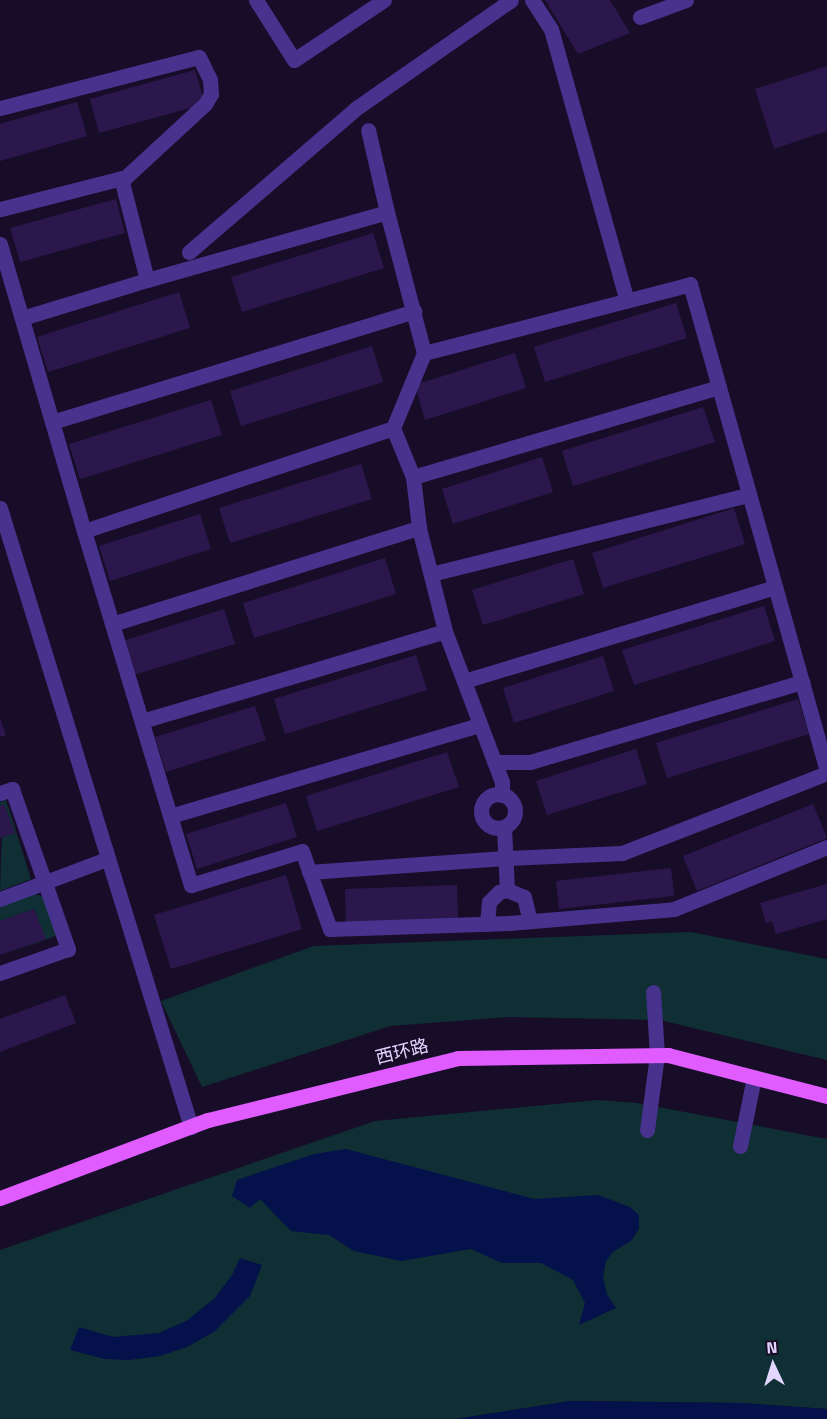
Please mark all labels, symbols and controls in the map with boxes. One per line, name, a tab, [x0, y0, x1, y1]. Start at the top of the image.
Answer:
street label: 西环路	[373, 1035, 431, 1069]
north arrow	[743, 1335, 803, 1395]
text: N	[765, 1335, 778, 1359]

